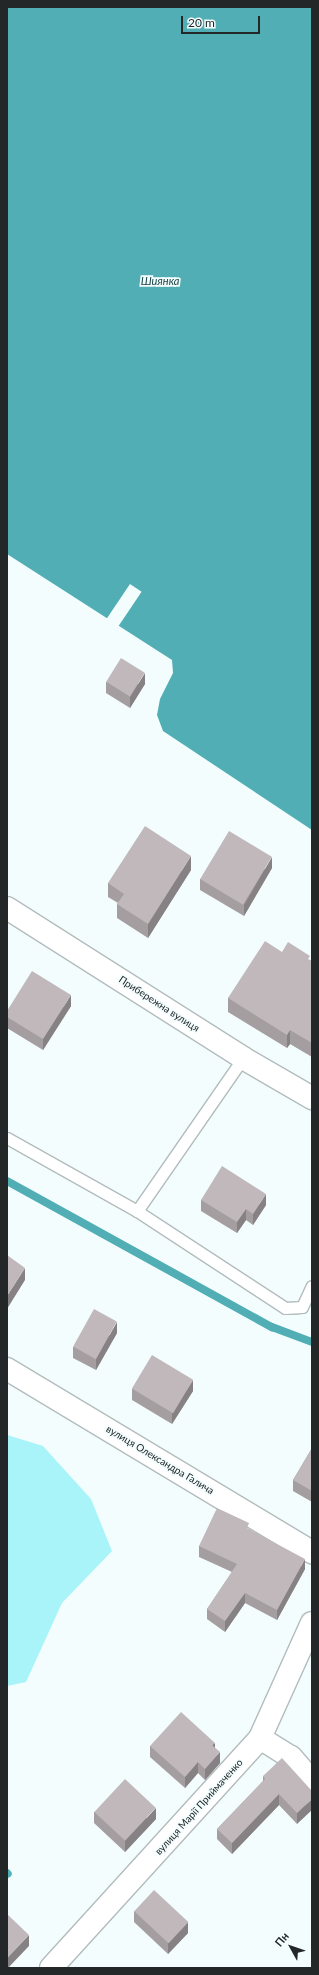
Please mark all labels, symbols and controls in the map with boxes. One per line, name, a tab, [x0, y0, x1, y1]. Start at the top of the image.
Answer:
scale bar	[183, 8, 262, 34]
text: 20 m	[188, 15, 215, 30]
water label: Шиянка	[141, 274, 179, 288]
street label: Прибережна вулиця	[116, 973, 202, 1035]
street label: вулиця Олександра Галича	[104, 1423, 216, 1497]
street label: вулиця Марії Приймаченко	[153, 1757, 245, 1857]
north arrow	[271, 1927, 311, 1967]
text: Пн	[272, 1929, 291, 1949]

